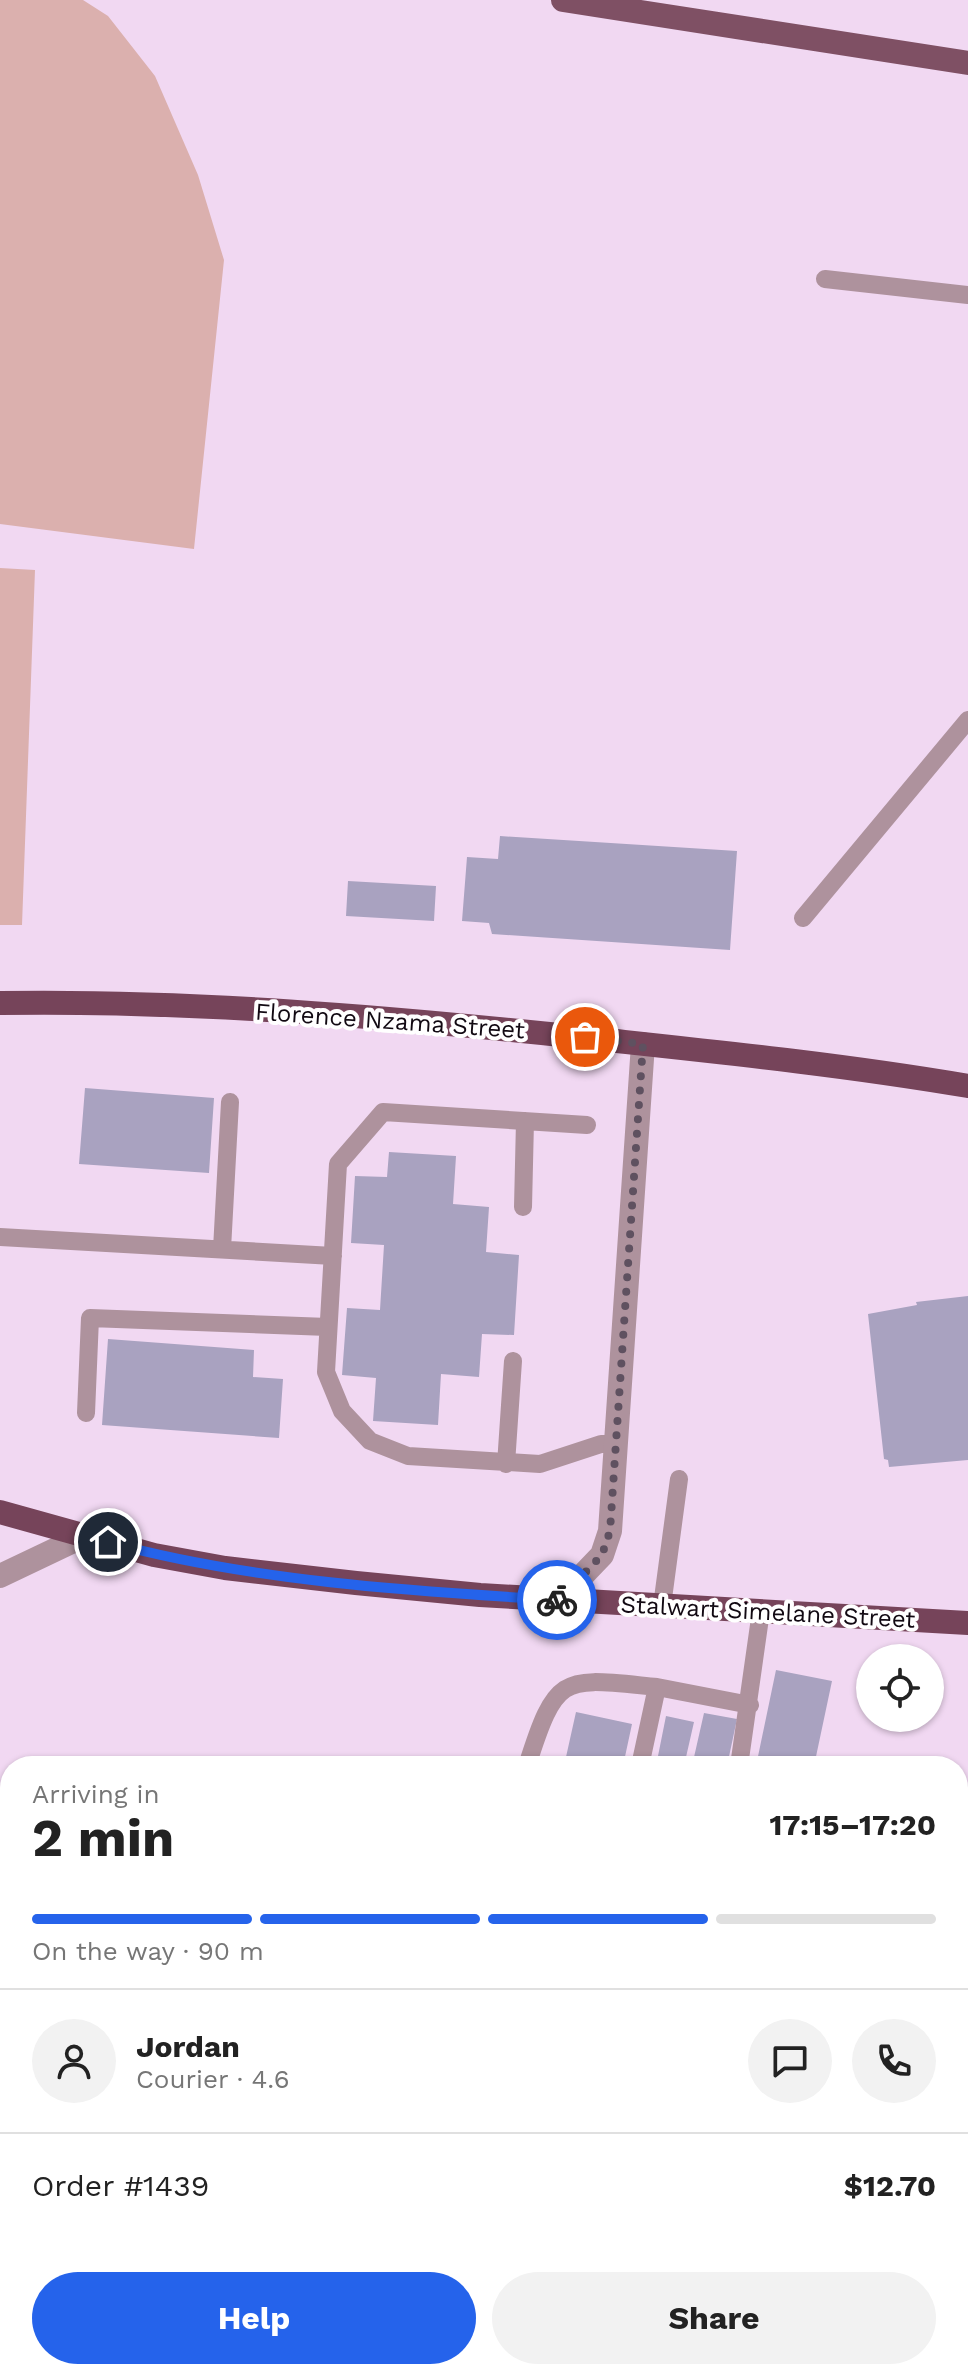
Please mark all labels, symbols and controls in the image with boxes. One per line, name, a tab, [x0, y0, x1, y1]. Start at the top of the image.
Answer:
street label: Florence Nzama Street	[254, 998, 526, 1044]
pin	[551, 1003, 619, 1071]
icon: bag	[563, 1015, 607, 1059]
pin	[74, 1508, 142, 1576]
icon: home	[86, 1520, 130, 1564]
courier	[517, 1560, 597, 1640]
icon: bike	[535, 1578, 579, 1622]
street label: Stalwart Simelane Street	[620, 1590, 916, 1634]
map controls	[856, 1644, 944, 1732]
button: locate	[856, 1644, 944, 1732]
text: Arriving in	[32, 1779, 160, 1809]
text: 17:15–17:20	[769, 1807, 936, 1842]
text: 2 min	[32, 1808, 174, 1869]
text: On the way · 90 m	[32, 1936, 264, 1966]
button: person	[32, 2019, 116, 2103]
button: chat	[748, 2019, 832, 2103]
button: phone	[852, 2019, 936, 2103]
text: Jordan	[136, 2029, 240, 2064]
text: Courier · 4.6	[136, 2064, 290, 2094]
text: Order #1439	[32, 2168, 209, 2203]
text: $12.70	[844, 2168, 936, 2203]
button: Help	[32, 2272, 476, 2364]
button: Share	[492, 2272, 936, 2364]

